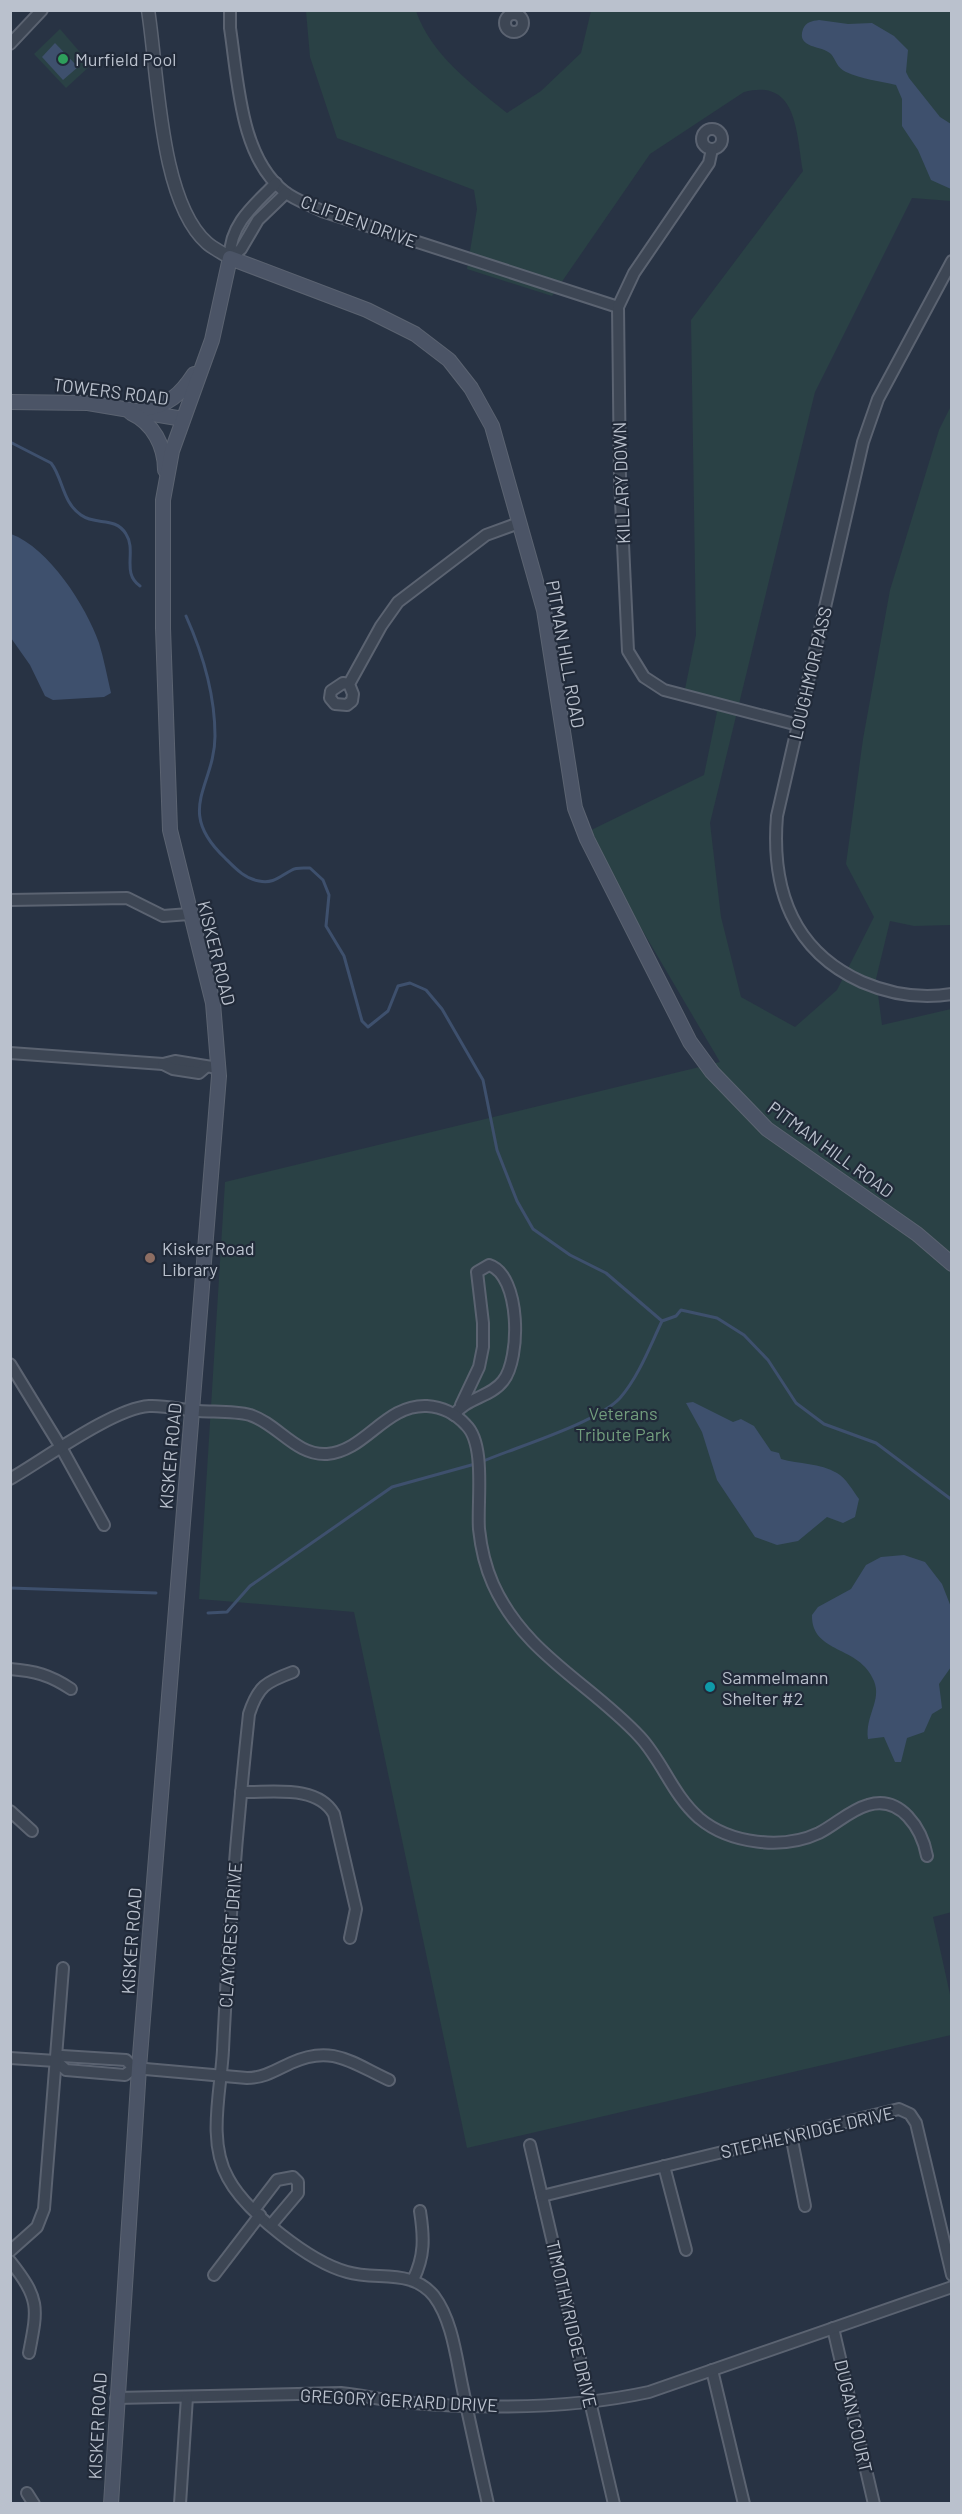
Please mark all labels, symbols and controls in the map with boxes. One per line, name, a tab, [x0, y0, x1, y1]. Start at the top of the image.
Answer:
place label: Murfield Pool	[75, 48, 176, 70]
marker: Murfield Pool	[56, 52, 70, 66]
street label: CLIFDEN DRIVE	[298, 190, 420, 252]
street label: TOWERS ROAD	[52, 373, 170, 409]
street label: KILLARY DOWN	[608, 422, 634, 544]
street label: PITMAN HILL ROAD	[542, 578, 590, 730]
street label: LOUGHMOR PASS	[784, 604, 836, 742]
street label: KISKER ROAD	[193, 898, 241, 1008]
street label: PITMAN HILL ROAD	[764, 1096, 898, 1202]
place label: Kisker Road Library	[162, 1237, 254, 1280]
marker: Kisker Road Library	[143, 1251, 157, 1265]
street label: KISKER ROAD	[154, 1402, 186, 1510]
park label: Veterans Tribute Park	[576, 1402, 670, 1445]
place label: Sammelmann Shelter #2	[722, 1666, 829, 1709]
marker: Sammelmann Shelter #2	[703, 1680, 717, 1694]
street label: CLAYCREST DRIVE	[214, 1861, 246, 2009]
street label: KISKER ROAD	[116, 1887, 146, 1995]
street label: STEPHENRIDGE DRIVE	[718, 2101, 896, 2163]
street label: TIMOTHYRIDGE DRIVE	[542, 2238, 602, 2410]
street label: DUGAN COURT	[830, 2357, 878, 2475]
street label: KISKER ROAD	[83, 2372, 111, 2480]
street label: GREGORY GERARD DRIVE	[300, 2384, 498, 2416]

